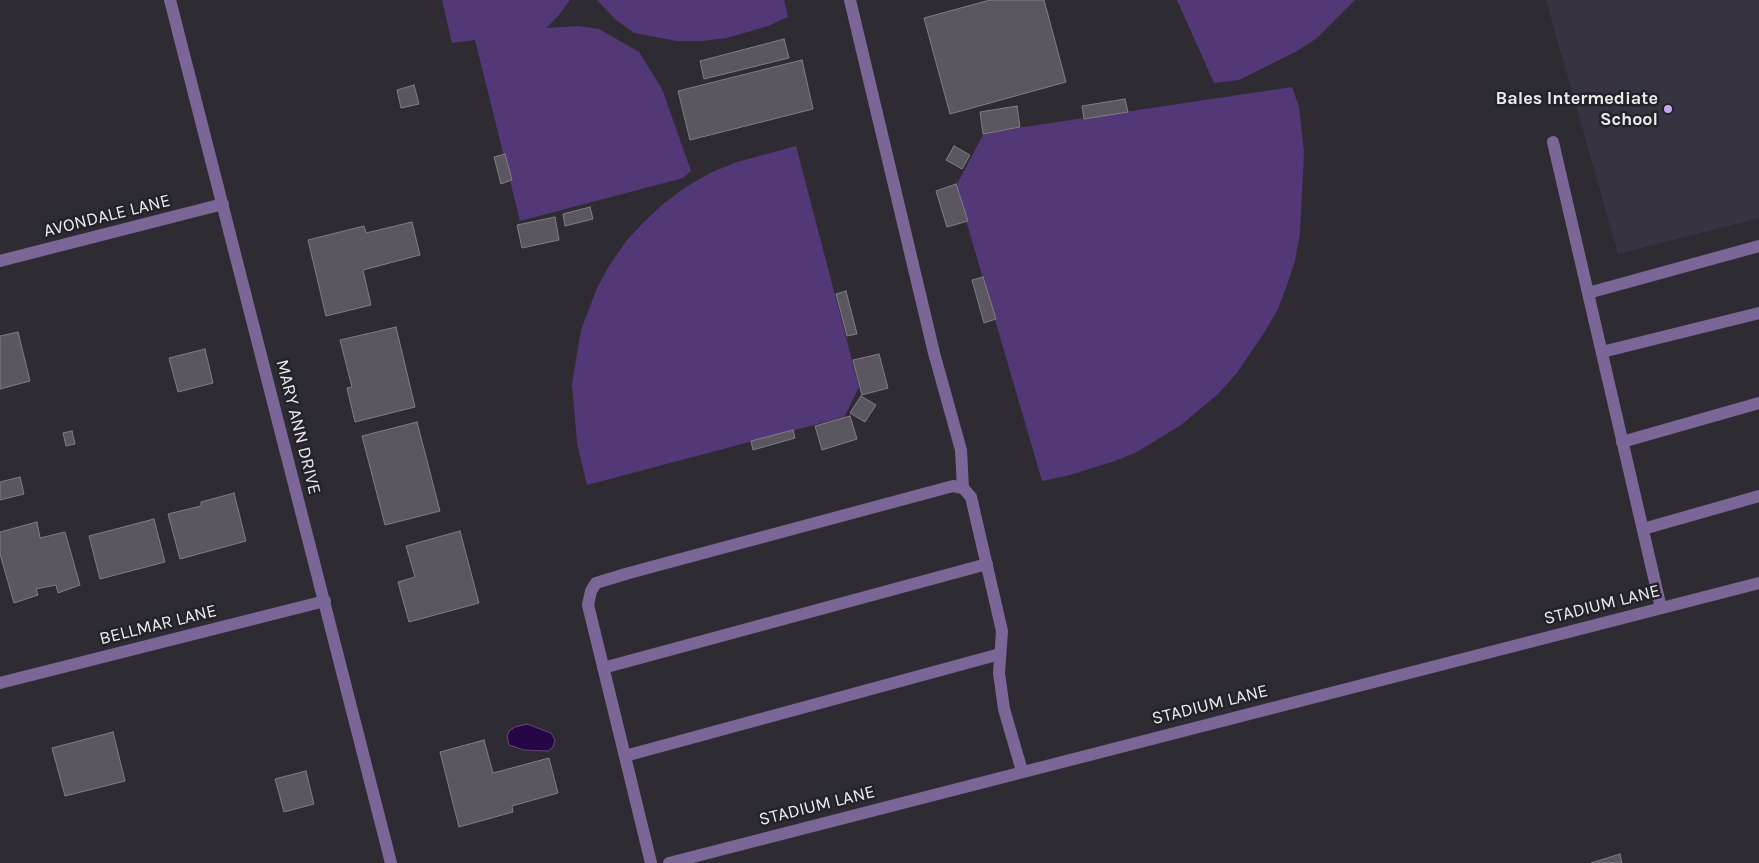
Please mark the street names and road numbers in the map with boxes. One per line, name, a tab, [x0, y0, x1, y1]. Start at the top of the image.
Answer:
street label: AVONDALE LANE	[41, 190, 173, 242]
street label: MARY ANN DRIVE	[271, 357, 325, 497]
street label: STADIUM LANE	[1542, 580, 1662, 630]
street label: BELLMAR LANE	[97, 600, 219, 650]
street label: STADIUM LANE	[1150, 680, 1270, 730]
street label: STADIUM LANE	[757, 781, 877, 831]

